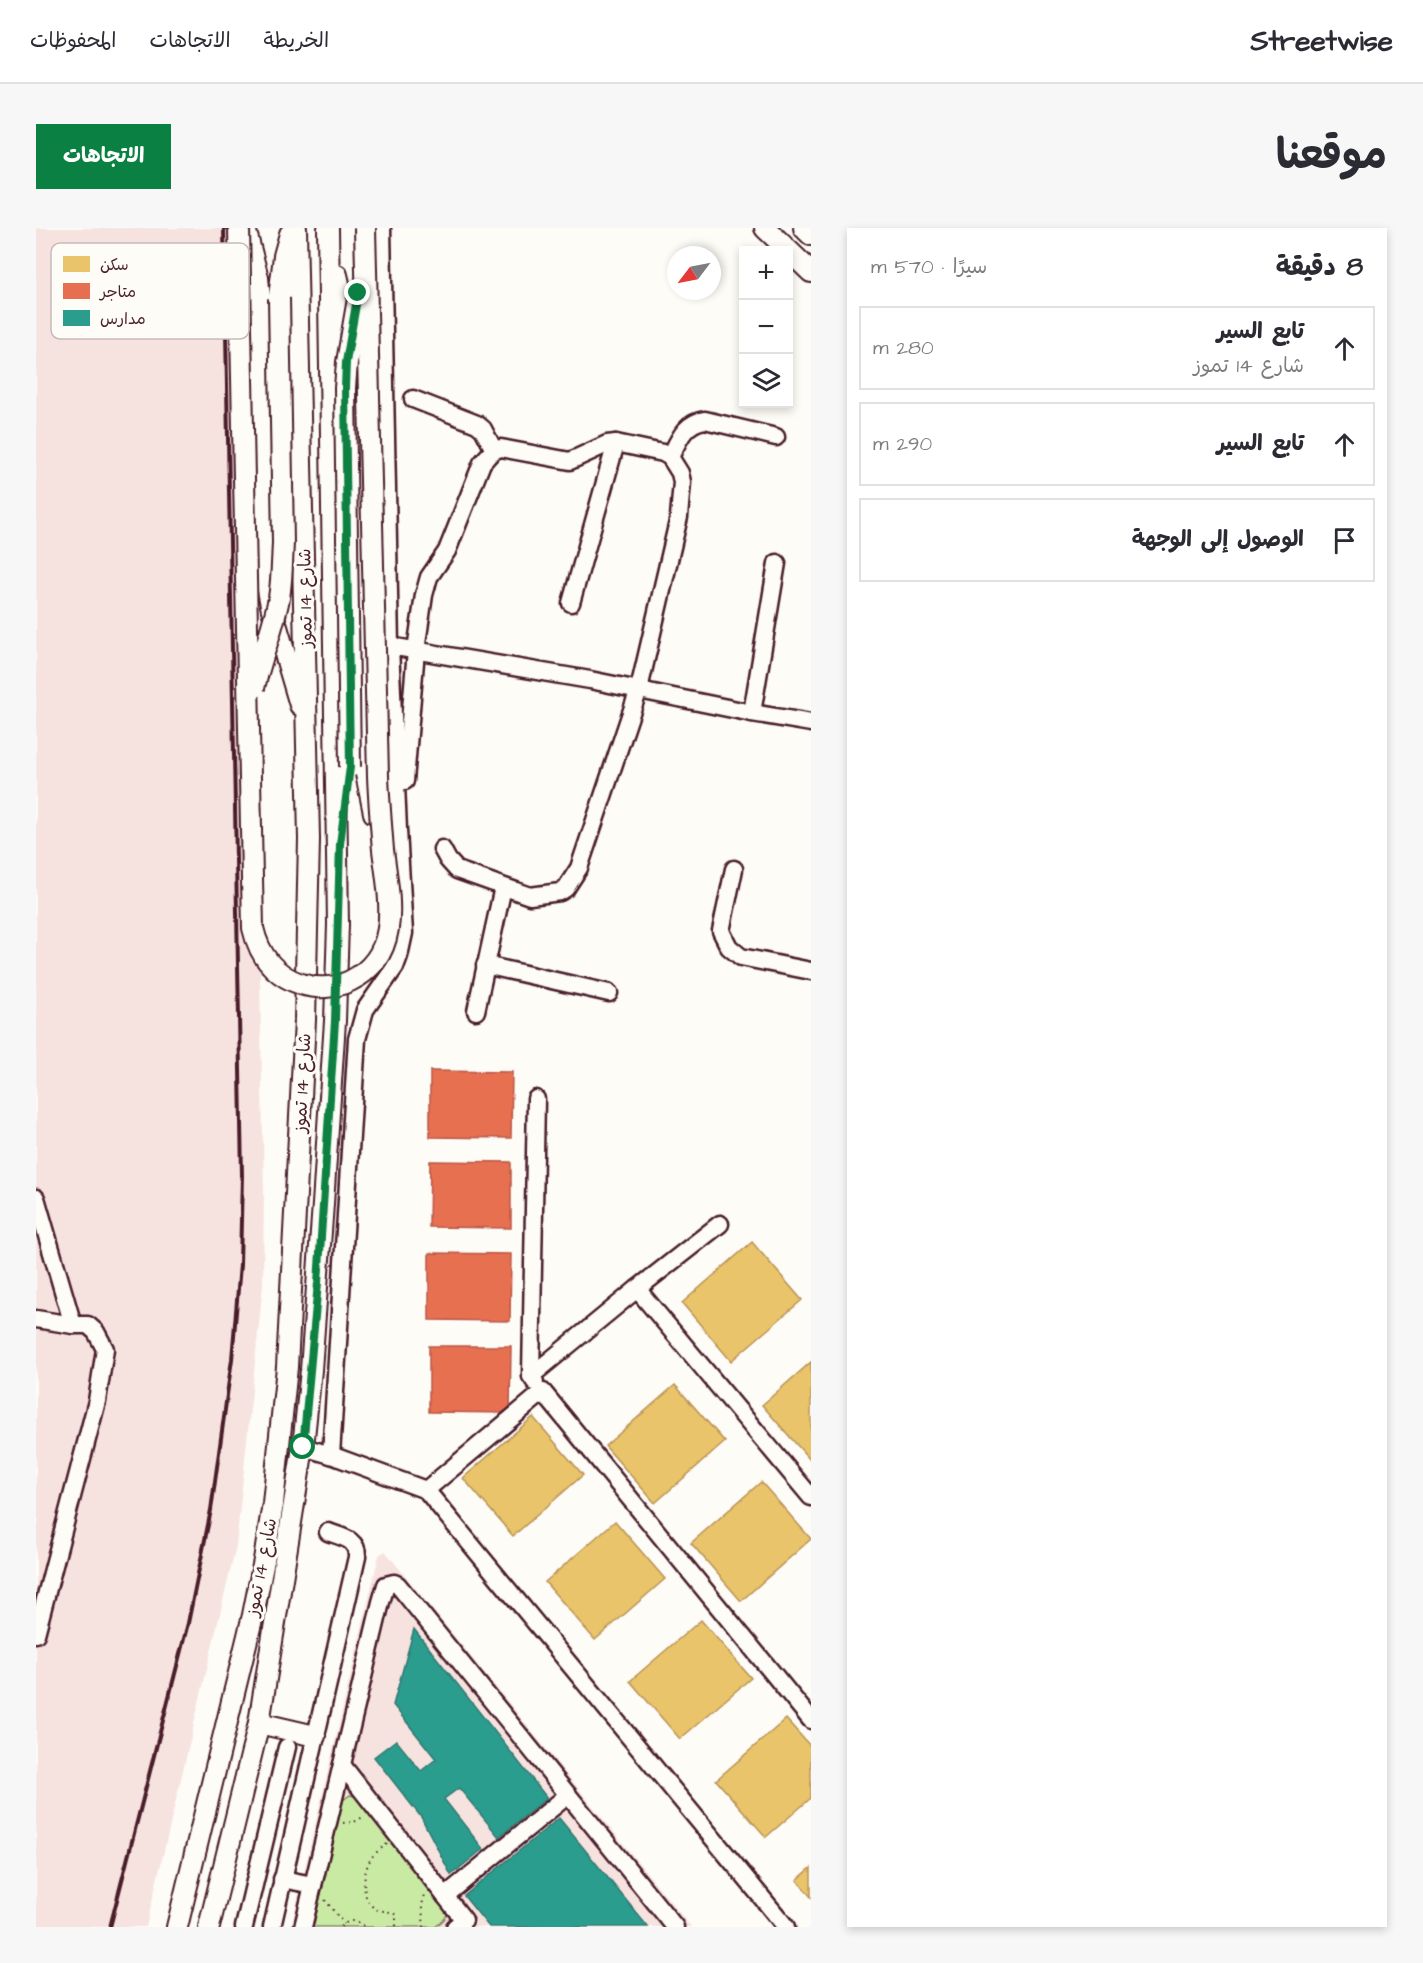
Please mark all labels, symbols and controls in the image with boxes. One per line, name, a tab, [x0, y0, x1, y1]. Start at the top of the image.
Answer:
text: Streetwise	[1251, 22, 1393, 61]
text: المحفوظات	[30, 26, 116, 55]
text: الاتجاهات	[149, 26, 231, 55]
text: الخريطة	[264, 26, 329, 55]
button: الاتجاهات	[36, 124, 171, 189]
text: موقعنا	[1276, 127, 1387, 185]
legend	[51, 243, 249, 339]
north arrow	[667, 246, 721, 300]
map controls	[739, 246, 793, 408]
button: +	[739, 246, 793, 300]
text: 8 دقيقة	[1276, 249, 1363, 285]
text: سيرًا · 570 m	[871, 253, 987, 281]
text: سكن	[100, 254, 129, 276]
route end	[344, 279, 370, 305]
text: متاجر	[98, 281, 136, 303]
button: −	[739, 300, 793, 354]
text: مدارس	[100, 308, 146, 330]
text: تابع السير	[1217, 316, 1304, 347]
icon: ahead	[1328, 332, 1361, 365]
text: 280 m	[873, 334, 934, 362]
text: شارع 14 تموز	[1194, 352, 1304, 380]
button: layers	[739, 354, 793, 408]
text: تابع السير	[1217, 428, 1304, 459]
icon: ahead	[1328, 428, 1361, 461]
text: 290 m	[873, 430, 932, 458]
text: الوصول إلى الوجهة	[1132, 524, 1304, 555]
icon: arrive	[1328, 524, 1361, 557]
street label: شارع 14 تموز	[292, 548, 319, 650]
street label: شارع 14 تموز	[287, 1033, 318, 1135]
route start	[289, 1433, 315, 1459]
street label: شارع 14 تموز	[239, 1516, 283, 1620]

